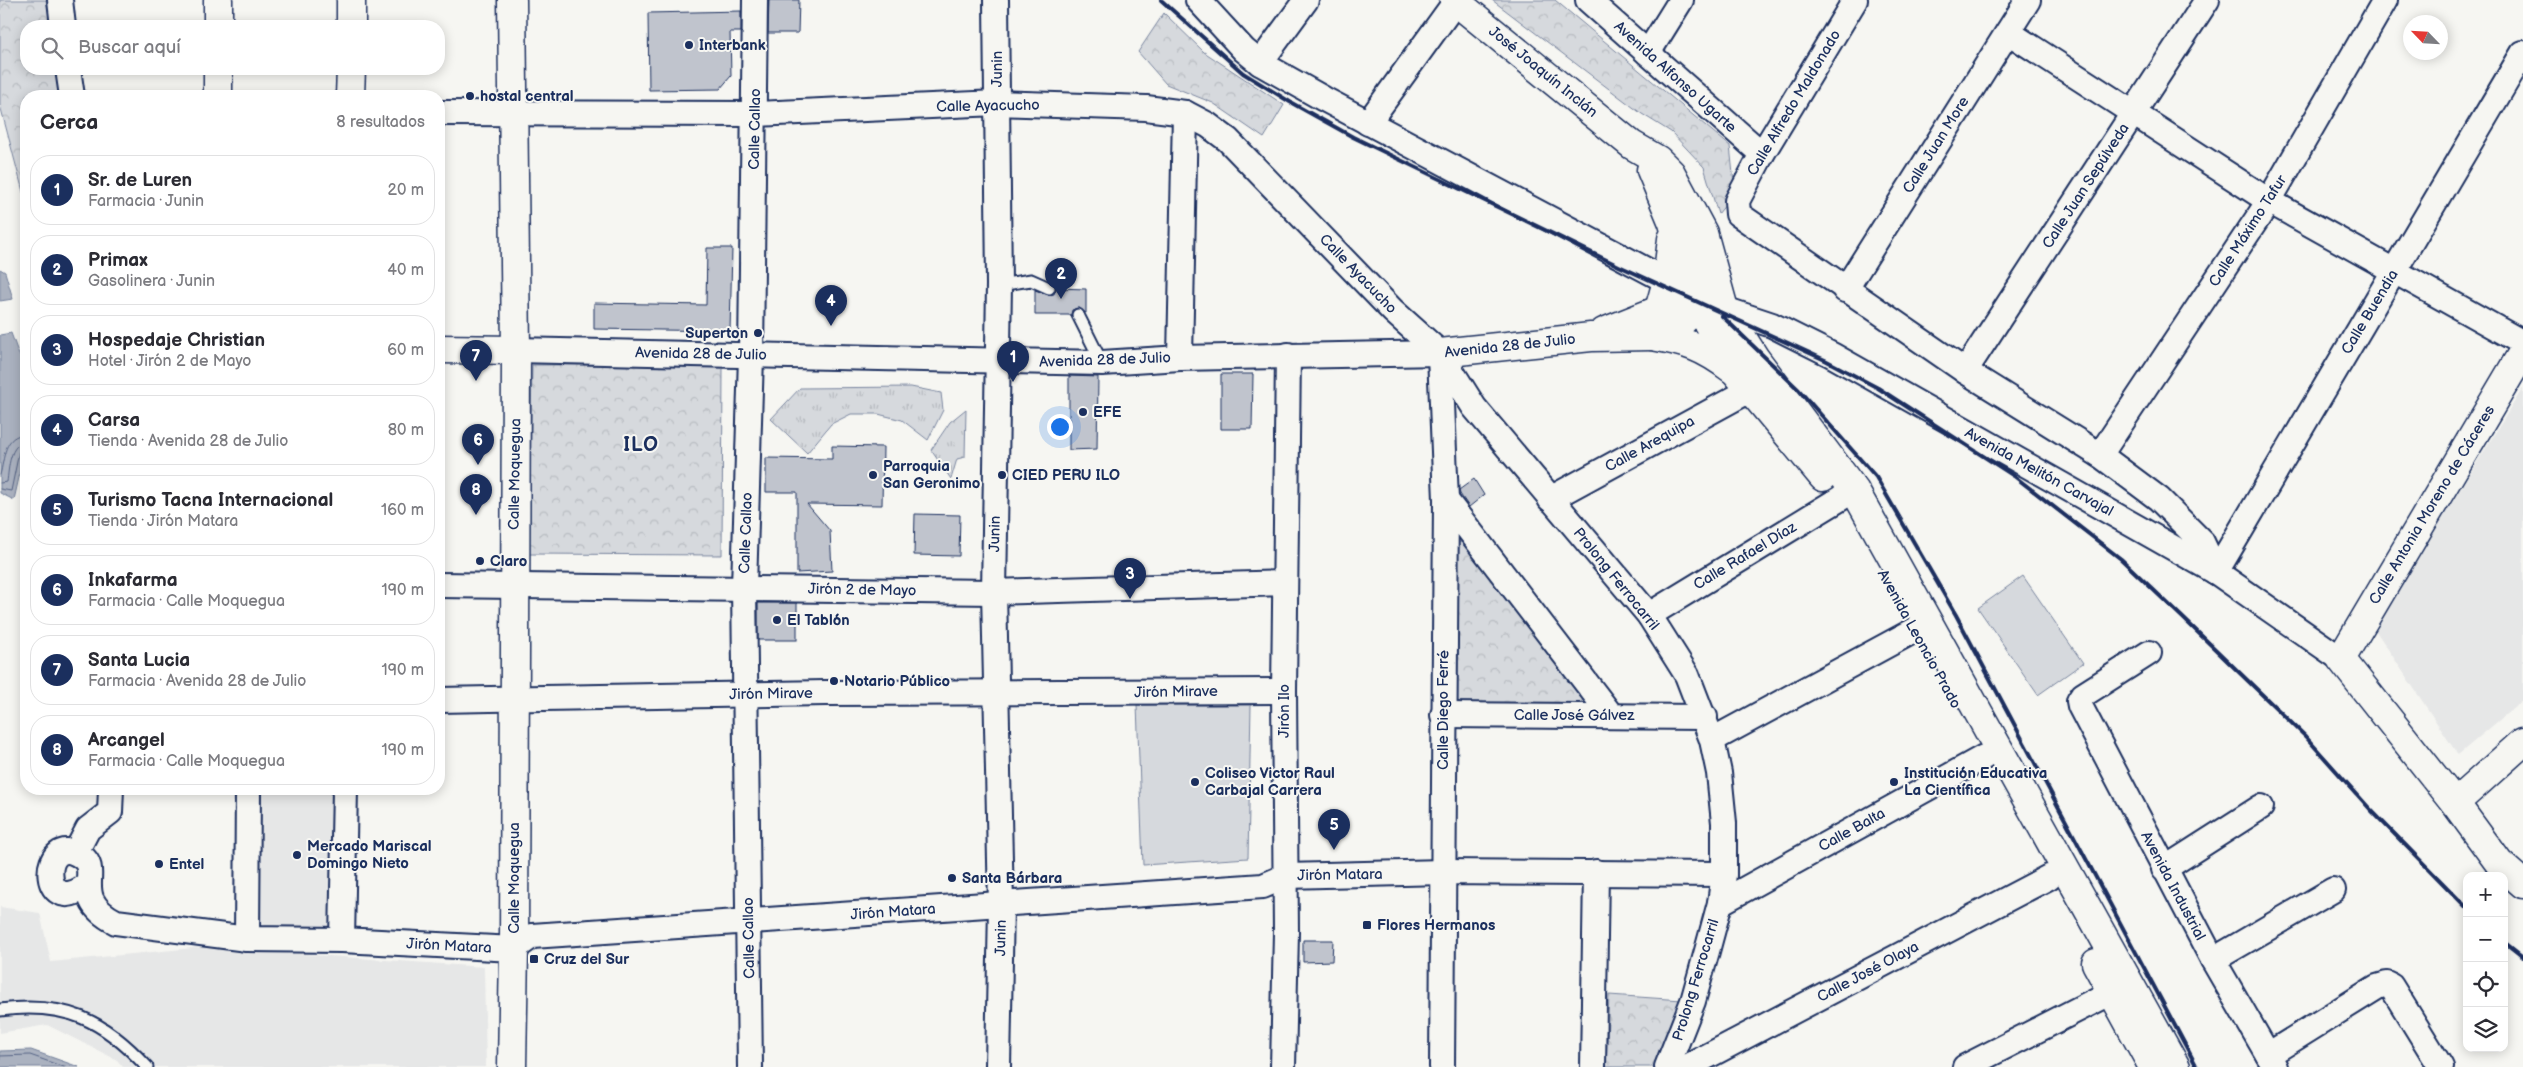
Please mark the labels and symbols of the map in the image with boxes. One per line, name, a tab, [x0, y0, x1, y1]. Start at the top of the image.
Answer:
north arrow	[2403, 15, 2448, 60]
street label: Avenida Alfonso Ugarte	[1610, 17, 1740, 137]
street label: José Joaquín Inclán	[1485, 22, 1601, 122]
street label: Calle Alfredo Maldonado	[1743, 27, 1845, 179]
place label: Interbank	[699, 36, 766, 55]
marker: Interbank	[683, 39, 695, 51]
street label: Junin	[988, 51, 1007, 87]
place label: hostal central	[480, 87, 574, 106]
street label: Calle Callao	[745, 88, 765, 170]
marker: hostal central	[464, 90, 476, 102]
street label: Calle Juan More	[1899, 93, 1973, 197]
street label: Calle Ayacucho	[936, 96, 1040, 116]
street label: Calle Juan Sepúlveda	[2038, 120, 2134, 252]
street label: Calle Máximo Tafur	[2205, 171, 2291, 290]
street label: Calle Ayacucho	[1315, 230, 1401, 318]
pin: 2	[1045, 258, 1077, 299]
street label: Calle Buendia	[2337, 266, 2403, 358]
pin: 4	[815, 285, 847, 326]
place label: Superton	[685, 324, 748, 343]
marker: Superton	[752, 327, 764, 339]
street label: Avenida 28 de Julio	[1444, 330, 1576, 362]
pin: 7	[460, 340, 492, 381]
pin: 1	[997, 341, 1029, 382]
street label: Avenida 28 de Julio	[635, 343, 767, 365]
street label: Avenida 28 de Julio	[1039, 348, 1171, 372]
street label: Calle Antonia Moreno de Cáceres	[2365, 401, 2499, 608]
place label: EFE	[1093, 403, 1122, 422]
marker: EFE	[1077, 406, 1089, 418]
street label: Calle Arequipa	[1602, 412, 1698, 476]
your location	[1047, 414, 1073, 440]
street label: Calle Moquegua	[505, 418, 525, 530]
street label: Avenida Melitón Carvajal	[1961, 423, 2117, 521]
pin: 6	[462, 424, 494, 465]
district label: ILO	[623, 433, 659, 457]
place label: Parroquia San Geronimo	[883, 457, 981, 493]
place label: CIED PERU ILO	[1012, 466, 1120, 485]
marker: Parroquia San Geronimo	[867, 469, 879, 481]
marker: CIED PERU ILO	[996, 469, 1008, 481]
pin: 8	[460, 474, 492, 515]
street label: Calle Callao	[735, 492, 757, 574]
street label: Junin	[985, 516, 1005, 552]
street label: Calle Rafael Díaz	[1690, 517, 1801, 594]
street label: Prolong Ferrocarril	[1569, 524, 1663, 634]
place label: Claro	[490, 552, 528, 571]
marker: Claro	[474, 555, 486, 567]
pin: 3	[1114, 558, 1146, 599]
street label: Avenida Leoncio Prado	[1873, 566, 1965, 712]
street label: Jirón 2 de Mayo	[808, 580, 916, 600]
place label: El Tablón	[787, 611, 850, 630]
marker: El Tablón	[771, 614, 783, 626]
street label: Calle Diego Ferré	[1434, 650, 1453, 770]
place label: Notario Público	[844, 672, 951, 691]
marker: Notario Público	[828, 675, 840, 687]
street label: Jirón Mirave	[1134, 682, 1218, 702]
street label: Jirón Mirave	[729, 684, 813, 704]
street label: Jirón Ilo	[1275, 684, 1294, 738]
street label: Calle José Gálvez	[1514, 706, 1635, 725]
place label: Coliseo Victor Raul Carbajal Carrera	[1205, 764, 1335, 800]
place label: Institución Educativa La Científica	[1904, 764, 2047, 800]
marker: Coliseo Victor Raul Carbajal Carrera	[1189, 776, 1201, 788]
marker: Institución Educativa La Científica	[1888, 776, 1900, 788]
street label: Calle Balta	[1815, 804, 1889, 856]
pin: 5	[1318, 809, 1350, 850]
street label: Calle Moquegua	[505, 822, 524, 934]
street label: Avenida Industrial	[2136, 828, 2210, 944]
place label: Mercado Mariscal Domingo Nieto	[307, 837, 432, 873]
marker: Mercado Mariscal Domingo Nieto	[291, 849, 303, 861]
place label: Entel	[169, 855, 204, 874]
marker: Entel	[153, 858, 165, 870]
street label: Jirón Matara	[1297, 865, 1383, 885]
place label: Santa Bárbara	[962, 869, 1062, 888]
marker: Santa Bárbara	[946, 872, 958, 884]
street label: Calle Callao	[739, 897, 759, 979]
street label: Jirón Matara	[850, 900, 936, 924]
place label: Flores Hermanos	[1377, 916, 1495, 935]
street label: Prolong Ferrocarril	[1668, 917, 1724, 1043]
marker: Flores Hermanos	[1361, 919, 1373, 931]
street label: Junin	[991, 920, 1011, 956]
street label: Jirón Matara	[406, 934, 492, 958]
street label: Calle José Olaya	[1814, 937, 1922, 1007]
place label: Cruz del Sur	[544, 950, 630, 969]
marker: Cruz del Sur	[528, 953, 540, 965]

